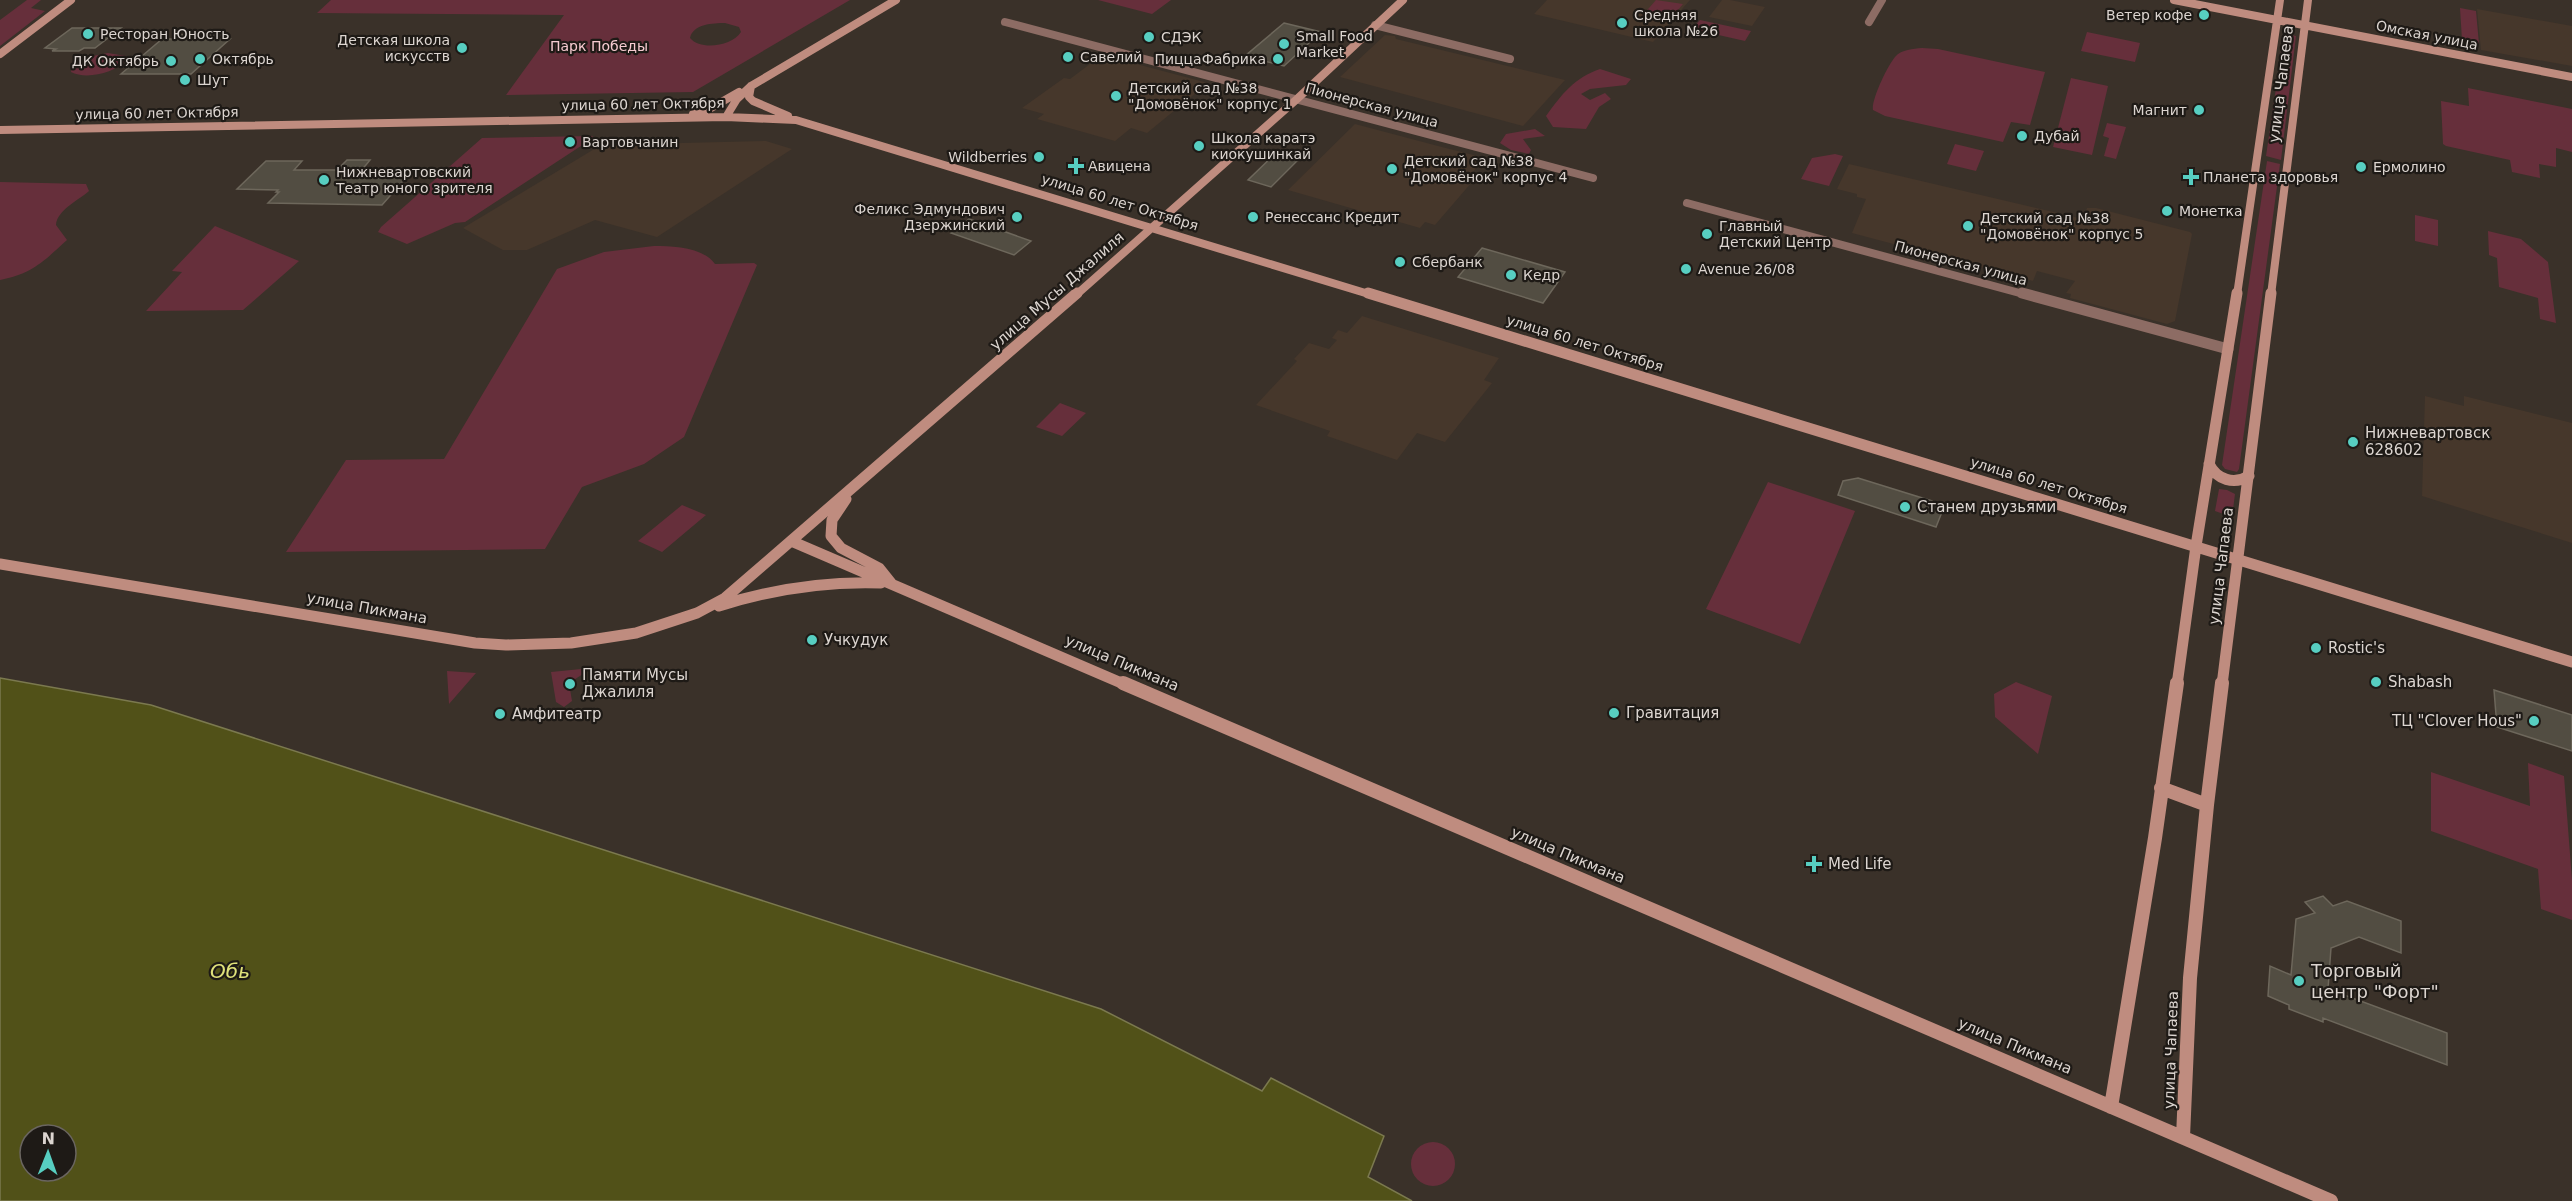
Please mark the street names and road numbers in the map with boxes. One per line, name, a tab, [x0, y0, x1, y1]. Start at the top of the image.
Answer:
street label: Омская улица	[2375, 17, 2479, 53]
street label: улица Чапаева	[2265, 24, 2297, 144]
street label: Пионерская улица	[1304, 80, 1440, 130]
street label: улица 60 лет Октября	[561, 95, 725, 113]
street label: улица 60 лет Октября	[75, 104, 239, 122]
street label: улица 60 лет Октября	[1040, 170, 1200, 234]
street label: улица Мусы Джалиля	[986, 228, 1128, 354]
street label: Пионерская улица	[1893, 238, 2029, 288]
street label: улица 60 лет Октября	[1505, 311, 1665, 375]
street label: улица 60 лет Октября	[1969, 453, 2129, 517]
street label: улица Чапаева	[2205, 506, 2237, 626]
street label: улица Пикмана	[305, 589, 429, 627]
street label: улица Пикмана	[1062, 631, 1182, 695]
street label: улица Пикмана	[1508, 823, 1628, 887]
street label: улица Чапаева	[2160, 991, 2182, 1109]
street label: улица Пикмана	[1955, 1014, 2075, 1078]

